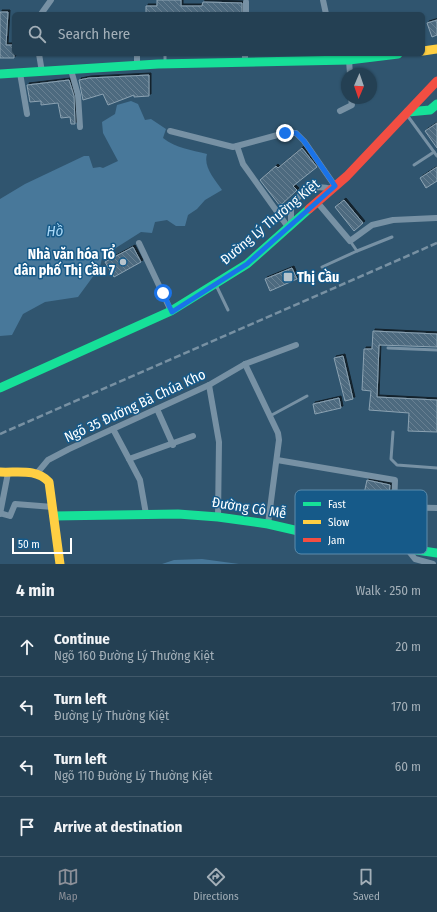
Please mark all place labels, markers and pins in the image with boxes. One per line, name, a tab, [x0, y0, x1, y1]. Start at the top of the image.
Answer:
place label: Nhà văn hóa Tổ dân phố Thị Cầu 7	[14, 244, 116, 279]
marker: Nhà văn hóa Tổ dân phố Thị Cầu 7	[118, 257, 128, 267]
place label: Thị Cầu	[297, 268, 339, 286]
marker: Thị Cầu	[282, 271, 294, 283]

